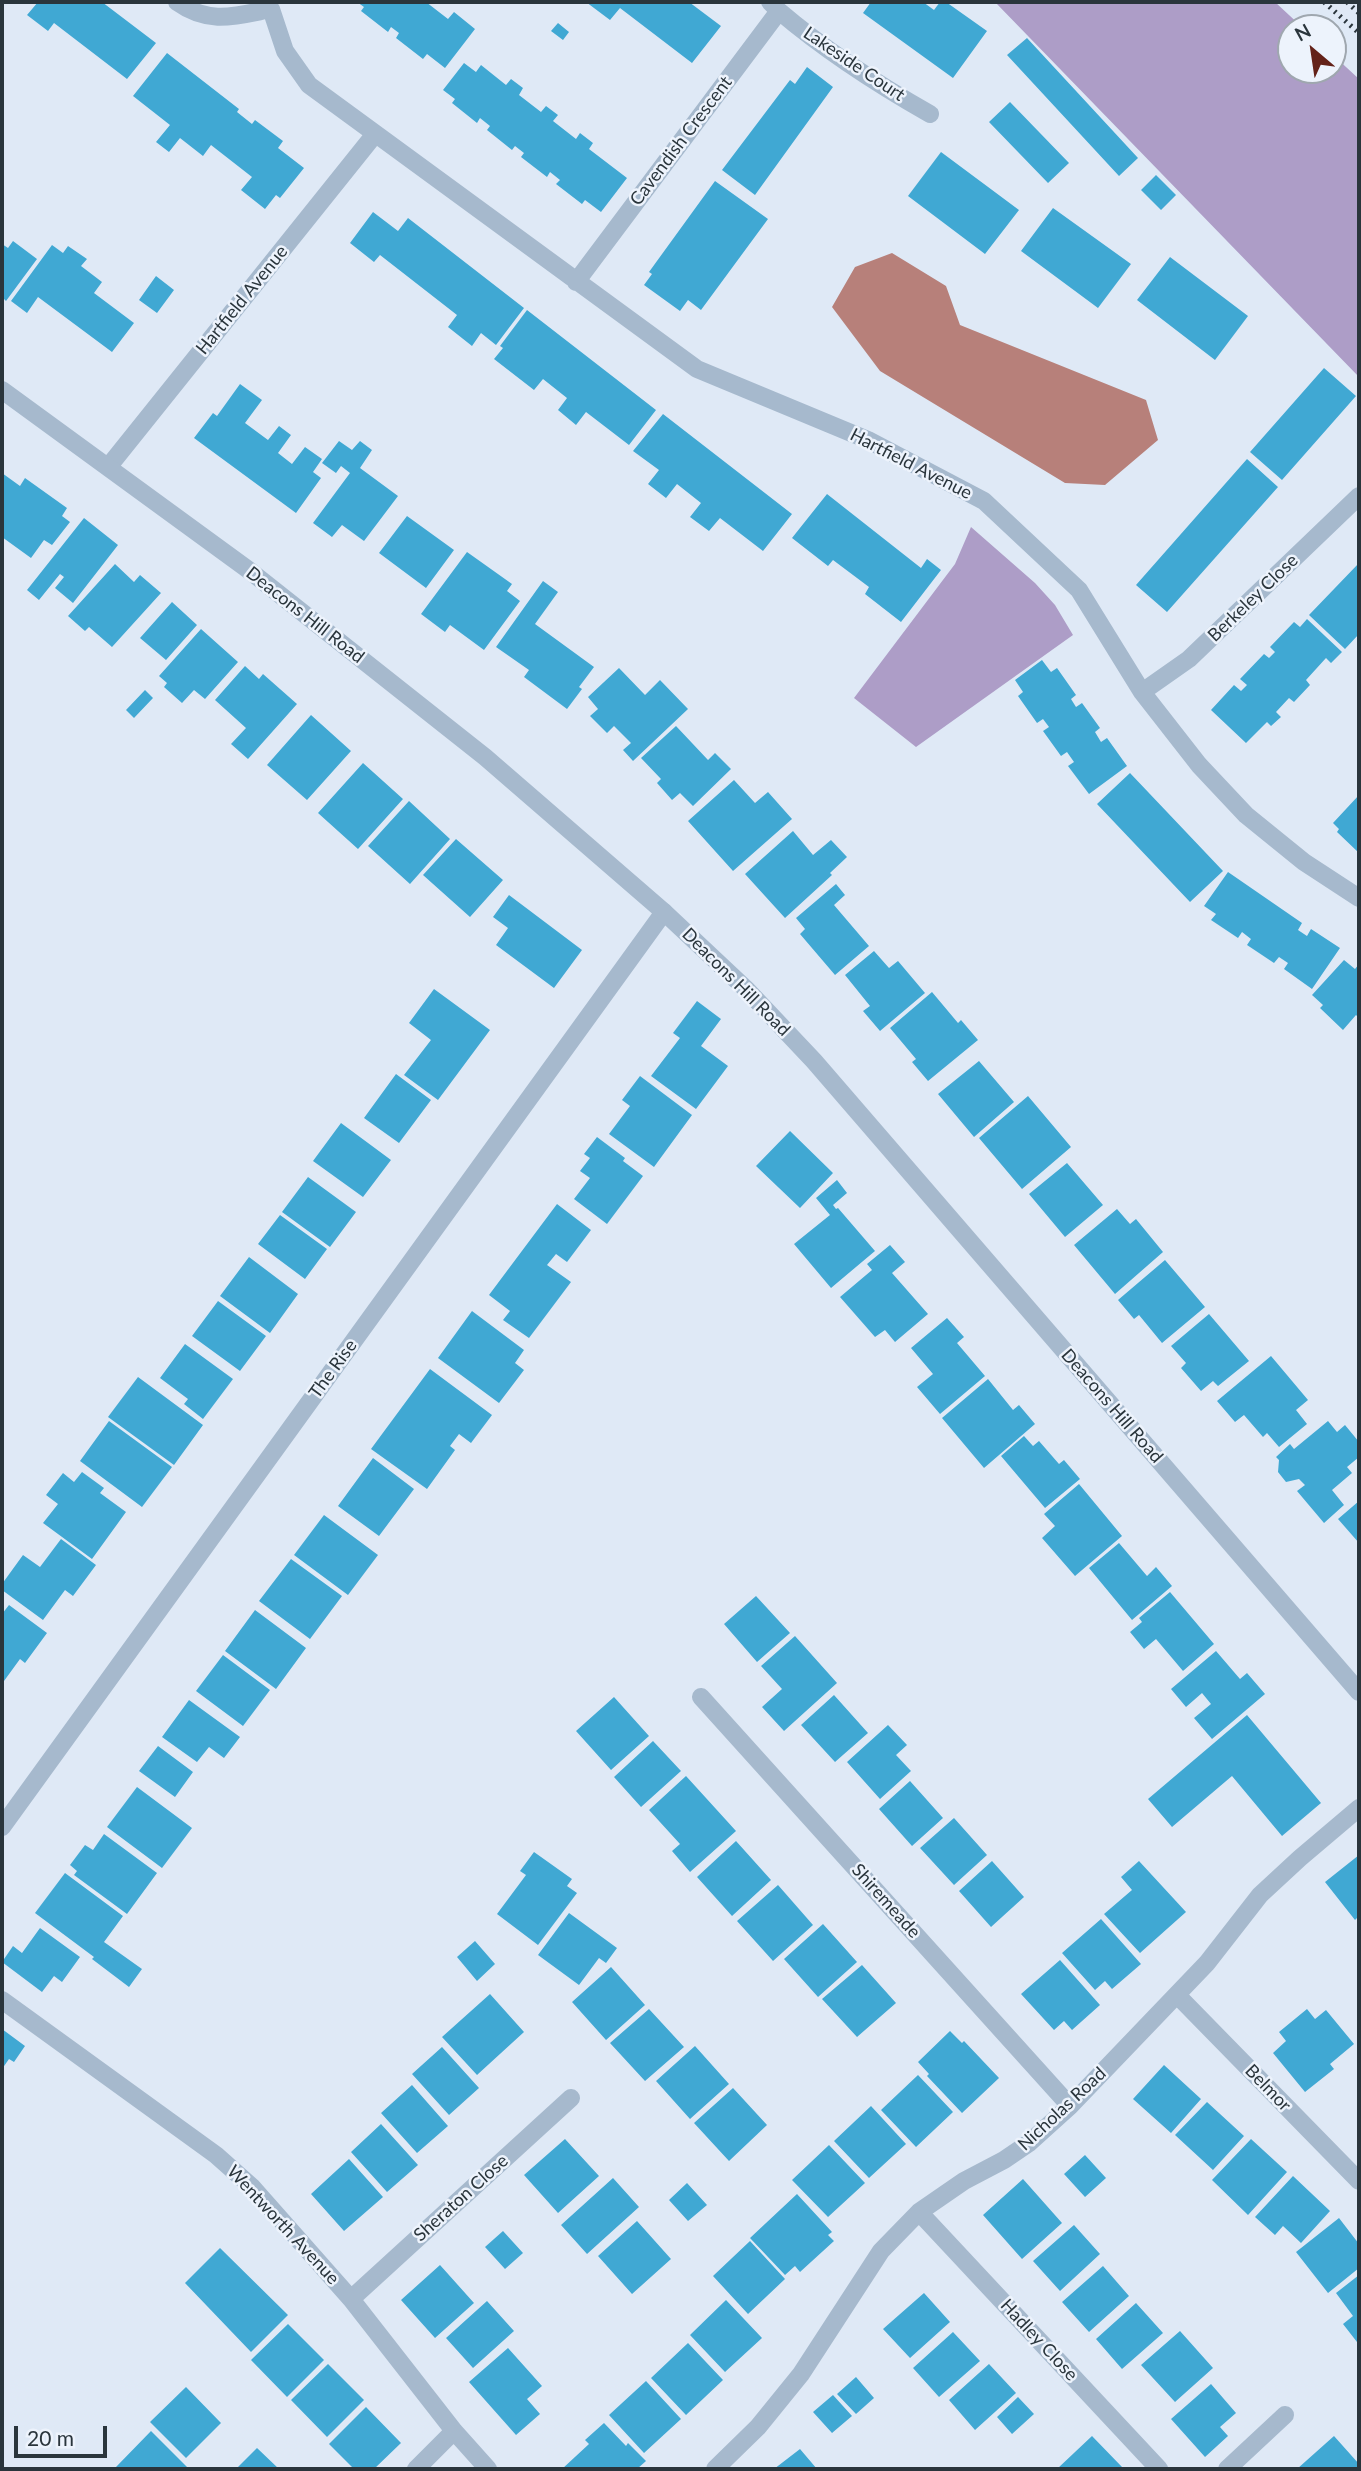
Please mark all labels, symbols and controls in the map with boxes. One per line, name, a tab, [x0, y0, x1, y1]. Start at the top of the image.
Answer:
north arrow	[1277, 14, 1347, 84]
text: N	[1291, 18, 1315, 46]
street label: Lakeside Court	[799, 22, 909, 106]
street label: Cavendish Crescent	[625, 72, 737, 210]
street label: Hartfield Avenue	[192, 241, 292, 359]
street label: Hartfield Avenue	[847, 424, 975, 504]
street label: Berkeley Close	[1203, 550, 1303, 646]
street label: Deacons Hill Road	[242, 562, 368, 668]
street label: Deacons Hill Road	[677, 923, 795, 1041]
street label: The Rise	[304, 1335, 362, 1403]
street label: Deacons Hill Road	[1057, 1345, 1167, 1467]
street label: Shiremeade	[847, 1859, 925, 1943]
street label: Belmor	[1240, 2060, 1296, 2116]
street label: Nicholas Road	[1014, 2063, 1110, 2155]
street label: Sheraton Close	[409, 2150, 513, 2246]
street label: Wentworth Avenue	[222, 2161, 344, 2289]
street label: Hadley Close	[996, 2295, 1082, 2385]
scale bar	[18, 2412, 110, 2456]
text: 20 m	[27, 2425, 74, 2450]

